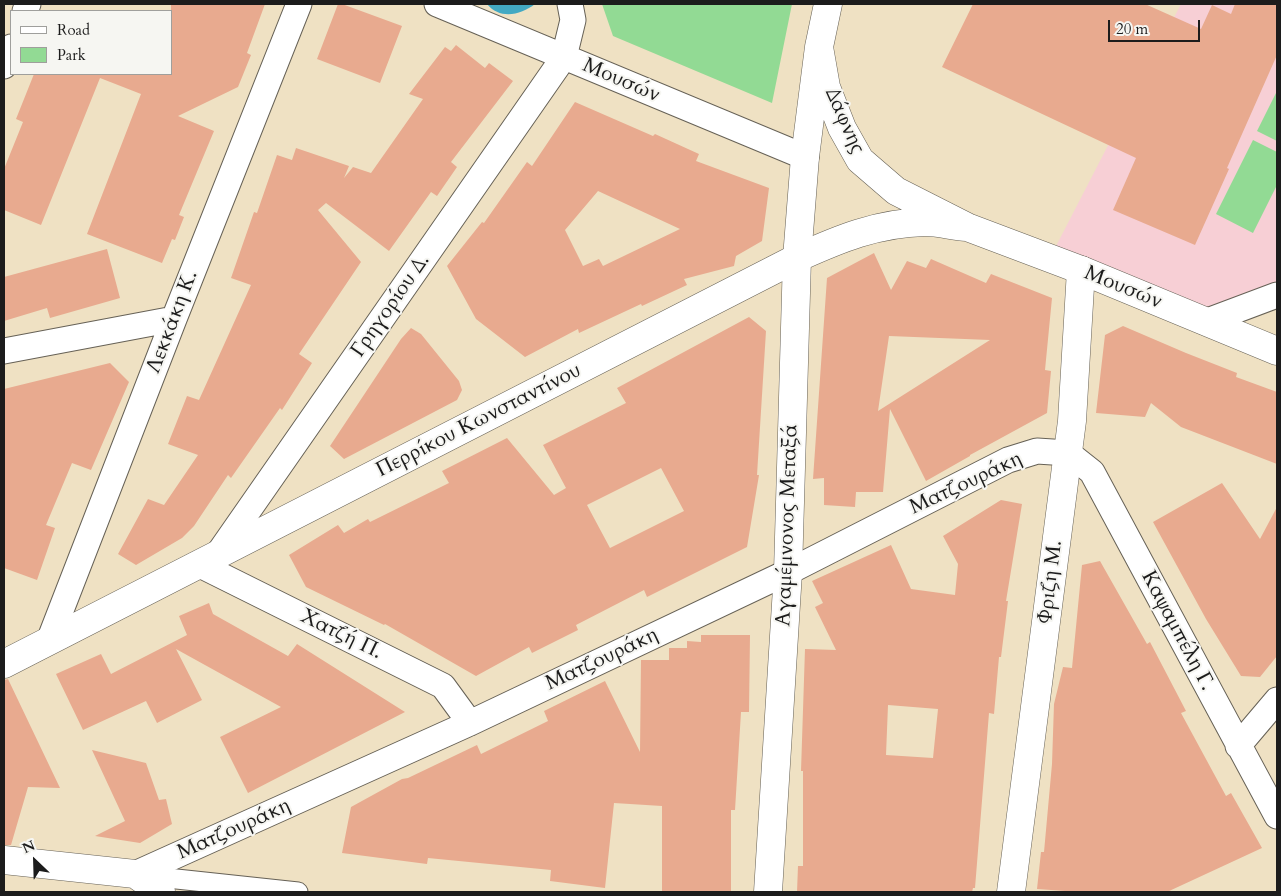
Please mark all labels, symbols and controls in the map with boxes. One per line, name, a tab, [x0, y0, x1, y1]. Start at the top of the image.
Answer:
legend	[10, 10, 172, 75]
scale bar	[1111, 10, 1204, 42]
text: 20 m	[1116, 19, 1148, 39]
text: Road	[57, 20, 90, 40]
text: Park	[57, 45, 86, 65]
street label: Μουσών	[579, 53, 663, 109]
street label: Δάφνης	[818, 84, 870, 158]
street label: Γρηγορίου Δ.	[346, 249, 436, 363]
street label: Μουσών	[1080, 261, 1166, 315]
street label: Λεκκάκη Κ.	[142, 267, 204, 377]
street label: Περρίκου Κωνσταντίνου	[372, 358, 586, 484]
street label: Αγαμέμνονος Μεταξά	[772, 423, 804, 627]
street label: Ματζουράκη	[906, 447, 1026, 521]
street label: Φριζη Μ.	[1033, 539, 1069, 625]
street label: Καψαμπέλη Γ.	[1135, 567, 1219, 695]
street label: Χατζή Π.	[296, 604, 386, 666]
street label: Ματζουράκη	[542, 623, 662, 697]
street label: Ματζουράκη	[174, 794, 294, 866]
north arrow	[10, 836, 60, 886]
text: N	[19, 836, 38, 858]

